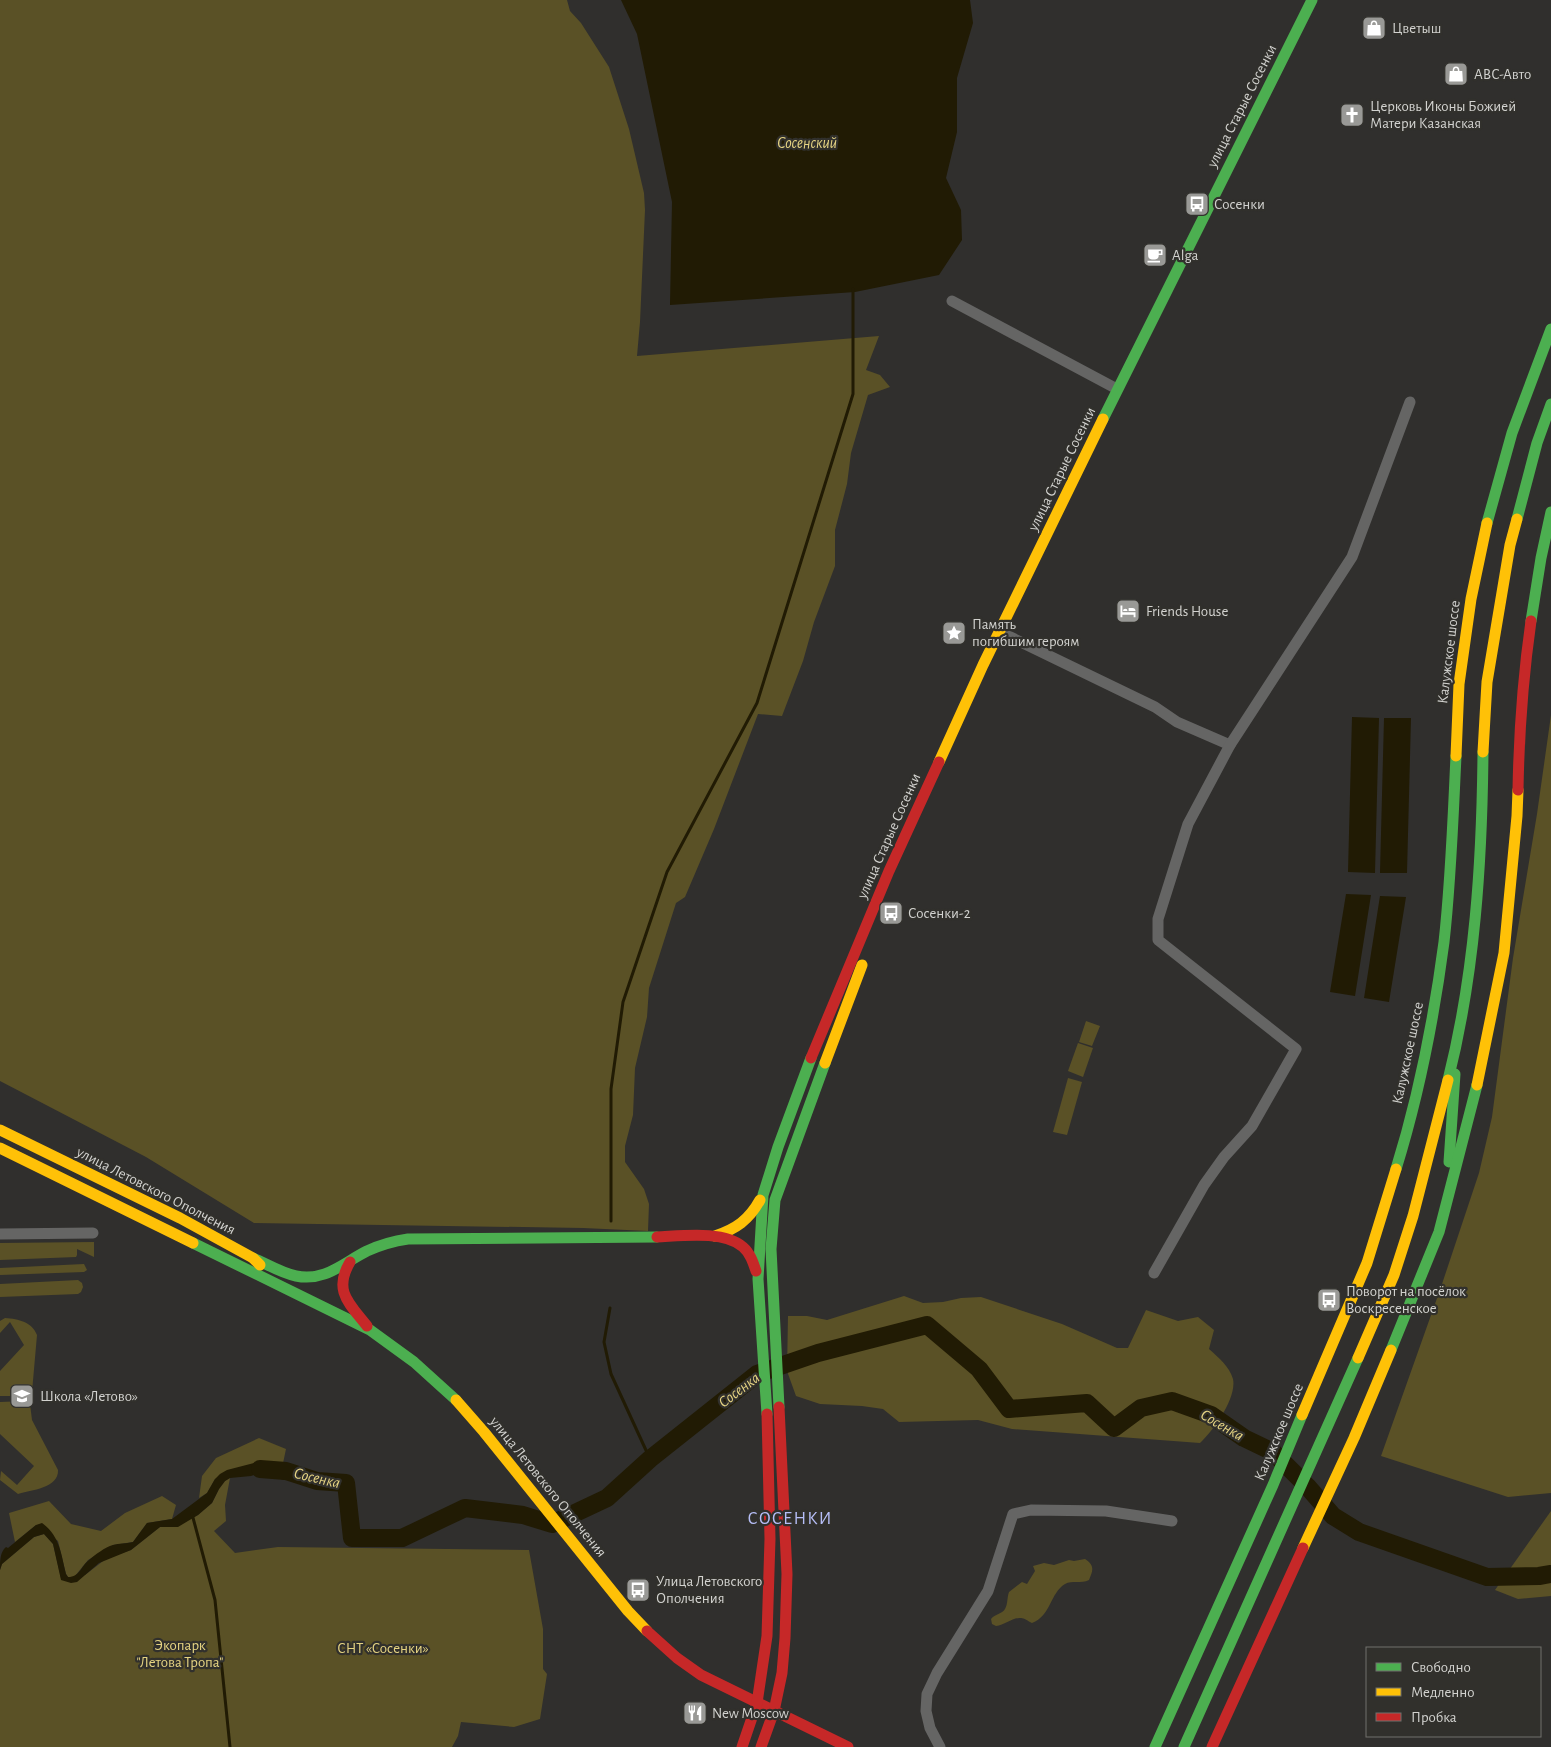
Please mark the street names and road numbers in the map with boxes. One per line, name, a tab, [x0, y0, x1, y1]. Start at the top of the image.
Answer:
street label: улица Старые Сосенки	[1204, 42, 1279, 171]
street label: улица Старые Сосенки	[1025, 405, 1098, 534]
street label: Калужское шоссе	[1435, 599, 1463, 705]
street label: улица Старые Сосенки	[854, 771, 923, 902]
street label: Калужское шоссе	[1390, 1000, 1426, 1105]
street label: улица Летовского Ополчения	[73, 1144, 238, 1238]
street label: Калужское шоссе	[1252, 1381, 1306, 1483]
street label: улица Летовского Ополчения	[486, 1413, 609, 1560]

